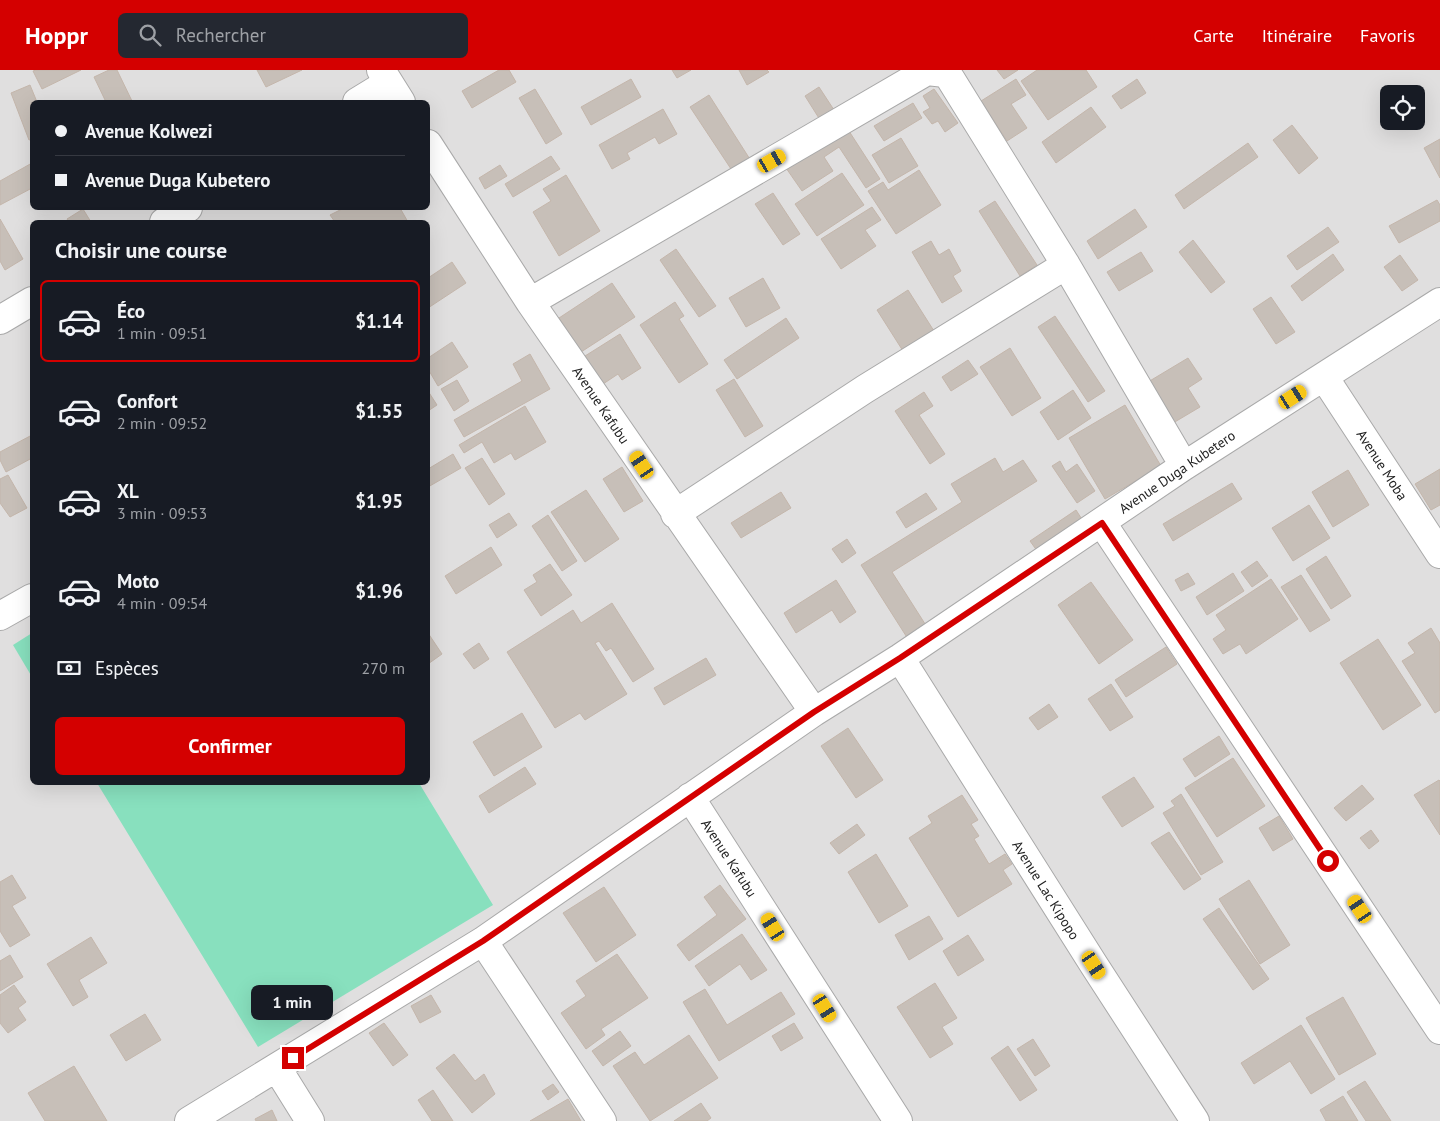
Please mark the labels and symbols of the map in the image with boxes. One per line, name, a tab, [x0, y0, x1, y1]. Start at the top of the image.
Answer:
car	[755, 147, 788, 175]
street label: Avenue Kafubu	[568, 363, 634, 447]
car	[1276, 383, 1309, 411]
street label: Avenue Duga Kubetero	[1115, 426, 1239, 518]
street label: Avenue Moba	[1353, 426, 1412, 504]
car	[627, 448, 656, 482]
street label: Avenue Kafubu	[697, 815, 761, 901]
street label: Avenue Lac Kipopo	[1008, 837, 1084, 943]
route start	[1317, 850, 1339, 872]
car	[1345, 892, 1374, 926]
car	[758, 910, 787, 944]
car	[1079, 948, 1108, 982]
callout: 1 min	[252, 986, 334, 1020]
car	[810, 991, 839, 1025]
route end	[282, 1047, 304, 1069]

